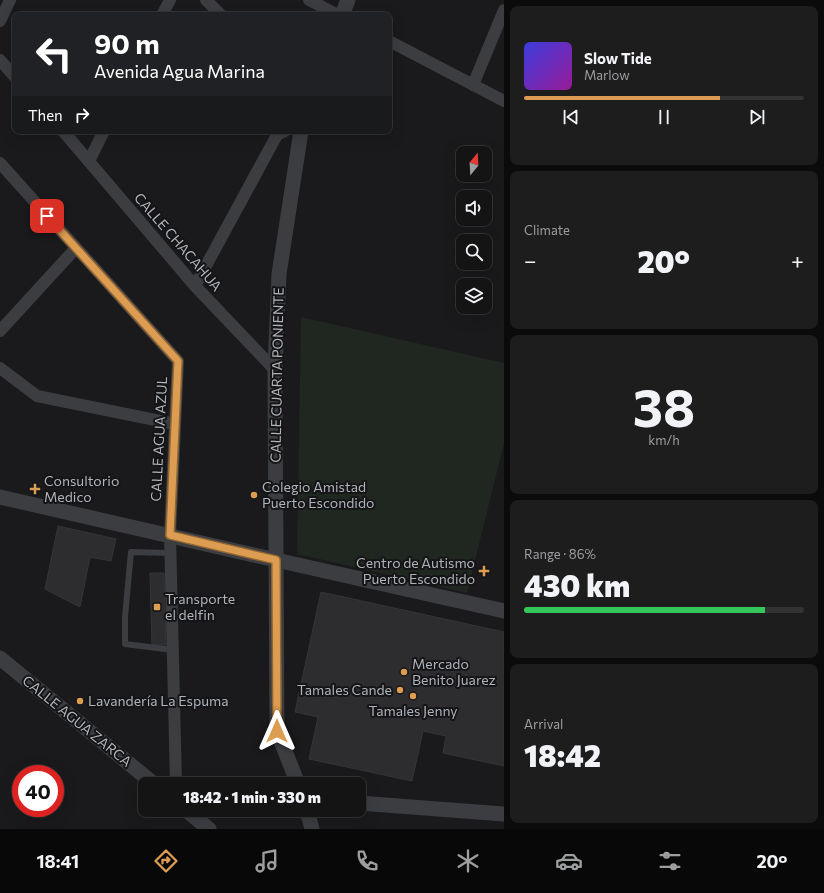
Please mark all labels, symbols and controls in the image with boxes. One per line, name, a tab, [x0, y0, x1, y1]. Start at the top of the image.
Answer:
text: 90 m	[94, 26, 160, 60]
icon: left	[28, 28, 80, 80]
text: Slow Tide	[584, 49, 652, 67]
text: Avenida Agua Marina	[94, 60, 265, 82]
text: Marlow	[584, 67, 630, 83]
icon: right	[71, 104, 93, 126]
text: Then	[28, 106, 63, 124]
icon: previous	[560, 106, 582, 128]
icon: pause	[653, 106, 675, 128]
icon: next	[746, 106, 768, 128]
north arrow	[456, 146, 492, 182]
map controls	[456, 146, 492, 314]
street label: CALLE CHACAHUA	[131, 189, 226, 295]
button: sound	[456, 190, 492, 226]
pin	[30, 199, 64, 233]
icon: arrive	[36, 205, 58, 227]
text: Climate	[524, 222, 570, 238]
button: search	[456, 234, 492, 270]
text: 20°	[637, 242, 690, 279]
text: −	[524, 247, 537, 274]
text: +	[791, 247, 804, 274]
button: layers	[456, 278, 492, 314]
street label: CALLE CUARTA PONIENTE	[266, 287, 287, 463]
text: 38	[633, 374, 695, 438]
street label: CALLE AGUA AZUL	[147, 376, 170, 502]
text: km/h	[648, 432, 680, 448]
place label: Consultorio Medico	[44, 472, 119, 505]
place label: Colegio Amistad Puerto Escondido	[262, 478, 374, 511]
marker: Consultorio Medico	[29, 483, 41, 495]
marker: Colegio Amistad Puerto Escondido	[249, 490, 259, 500]
text: Range · 86%	[524, 546, 596, 562]
place label: Centro de Autismo Puerto Escondido	[356, 554, 475, 587]
marker: Centro de Autismo Puerto Escondido	[478, 565, 490, 577]
text: 430 km	[524, 566, 630, 603]
place label: Transporte el delfin	[165, 590, 235, 623]
marker: Transporte el delfin	[152, 602, 162, 612]
place label: Mercado Benito Juarez	[412, 655, 496, 688]
marker: Mercado Benito Juarez	[399, 667, 409, 677]
street label: CALLE AGUA ZARCA	[19, 671, 136, 770]
place label: Tamales Cande	[297, 681, 392, 698]
marker: Tamales Cande	[395, 685, 405, 695]
marker: Tamales Jenny	[408, 691, 418, 701]
place label: Lavandería La Espuma	[88, 692, 229, 709]
marker: Lavandería La Espuma	[75, 696, 85, 706]
place label: Tamales Jenny	[368, 702, 458, 719]
position arrow	[256, 710, 298, 752]
text: Arrival	[524, 716, 563, 732]
text: 18:42	[524, 736, 601, 773]
speed limit sign: 40	[12, 765, 64, 817]
text: 18:42 · 1 min · 330 m	[183, 788, 321, 806]
icon: directions	[152, 847, 180, 875]
icon: music	[253, 847, 281, 875]
icon: phone	[353, 847, 381, 875]
icon: climate	[454, 847, 482, 875]
icon: car	[555, 847, 583, 875]
icon: filters	[656, 847, 684, 875]
text: 18:41	[36, 850, 79, 872]
text: 20°	[756, 850, 788, 872]

